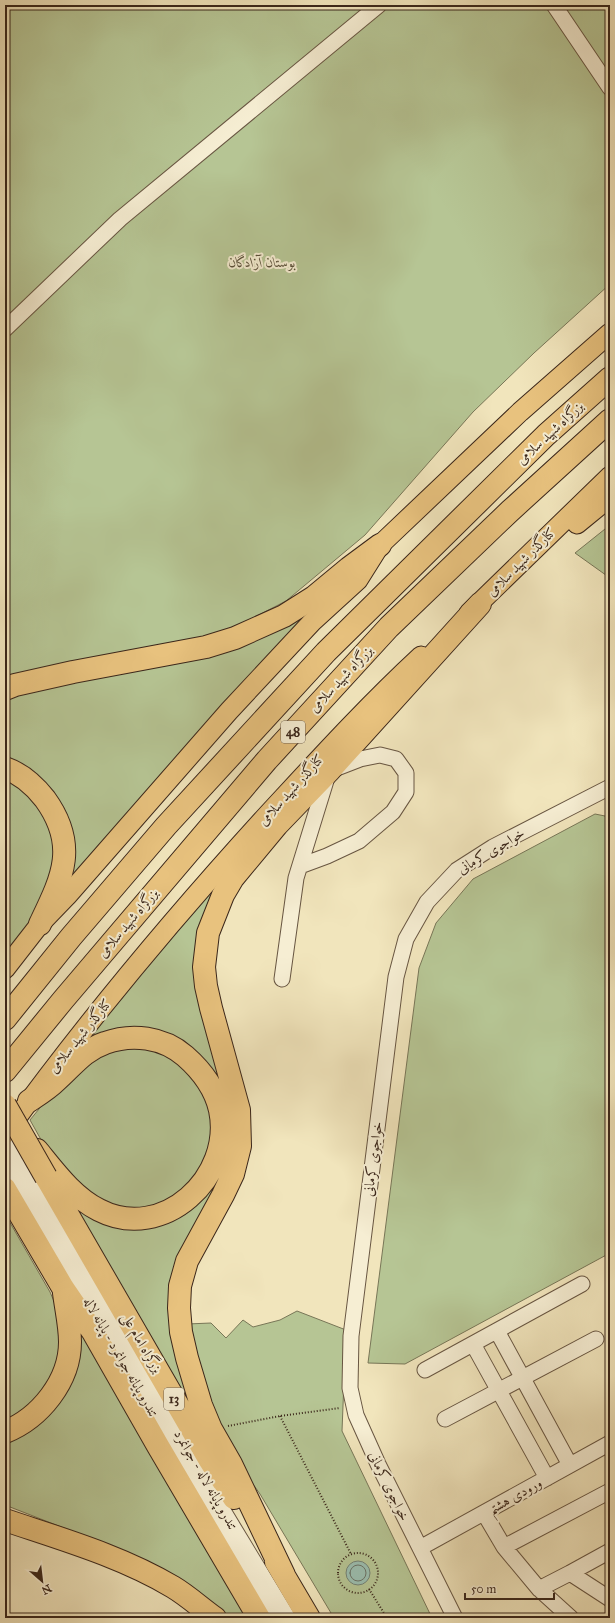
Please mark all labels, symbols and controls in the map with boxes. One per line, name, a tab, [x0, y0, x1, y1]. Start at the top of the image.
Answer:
park label: بوستان آزادگان	[228, 254, 296, 271]
street label: بزرگراه شهید سلامی	[512, 397, 588, 469]
street label: کنارگذر شهید سلامی	[482, 523, 560, 601]
street label: بزرگراه شهید سلامی	[305, 641, 377, 717]
road number: 48	[281, 721, 305, 743]
street label: کنارگذر شهید سلامی	[253, 749, 328, 830]
street label: خواجوی کرمانی	[454, 824, 528, 878]
street label: بزرگراه شهید سلامی	[93, 884, 163, 962]
street label: کنارگذر شهید سلامی	[43, 994, 116, 1077]
street label: خواجوی کرمانی	[360, 1121, 386, 1197]
street label: تندرو پایانه جوانمرد - پایانه لاله	[78, 1294, 162, 1421]
street label: بزرگراه امام علی	[114, 1309, 167, 1379]
road number: 13	[164, 1388, 184, 1410]
street label: تندرو پایانه لاله - جوانمرد	[169, 1427, 242, 1534]
street label: خواجوی کرمانی	[365, 1448, 413, 1524]
street label: ورودی هشتم	[485, 1474, 547, 1522]
north arrow	[22, 1561, 62, 1601]
scale bar	[465, 1575, 554, 1601]
text: N	[39, 1581, 54, 1598]
text: 50 m	[471, 1582, 496, 1596]

